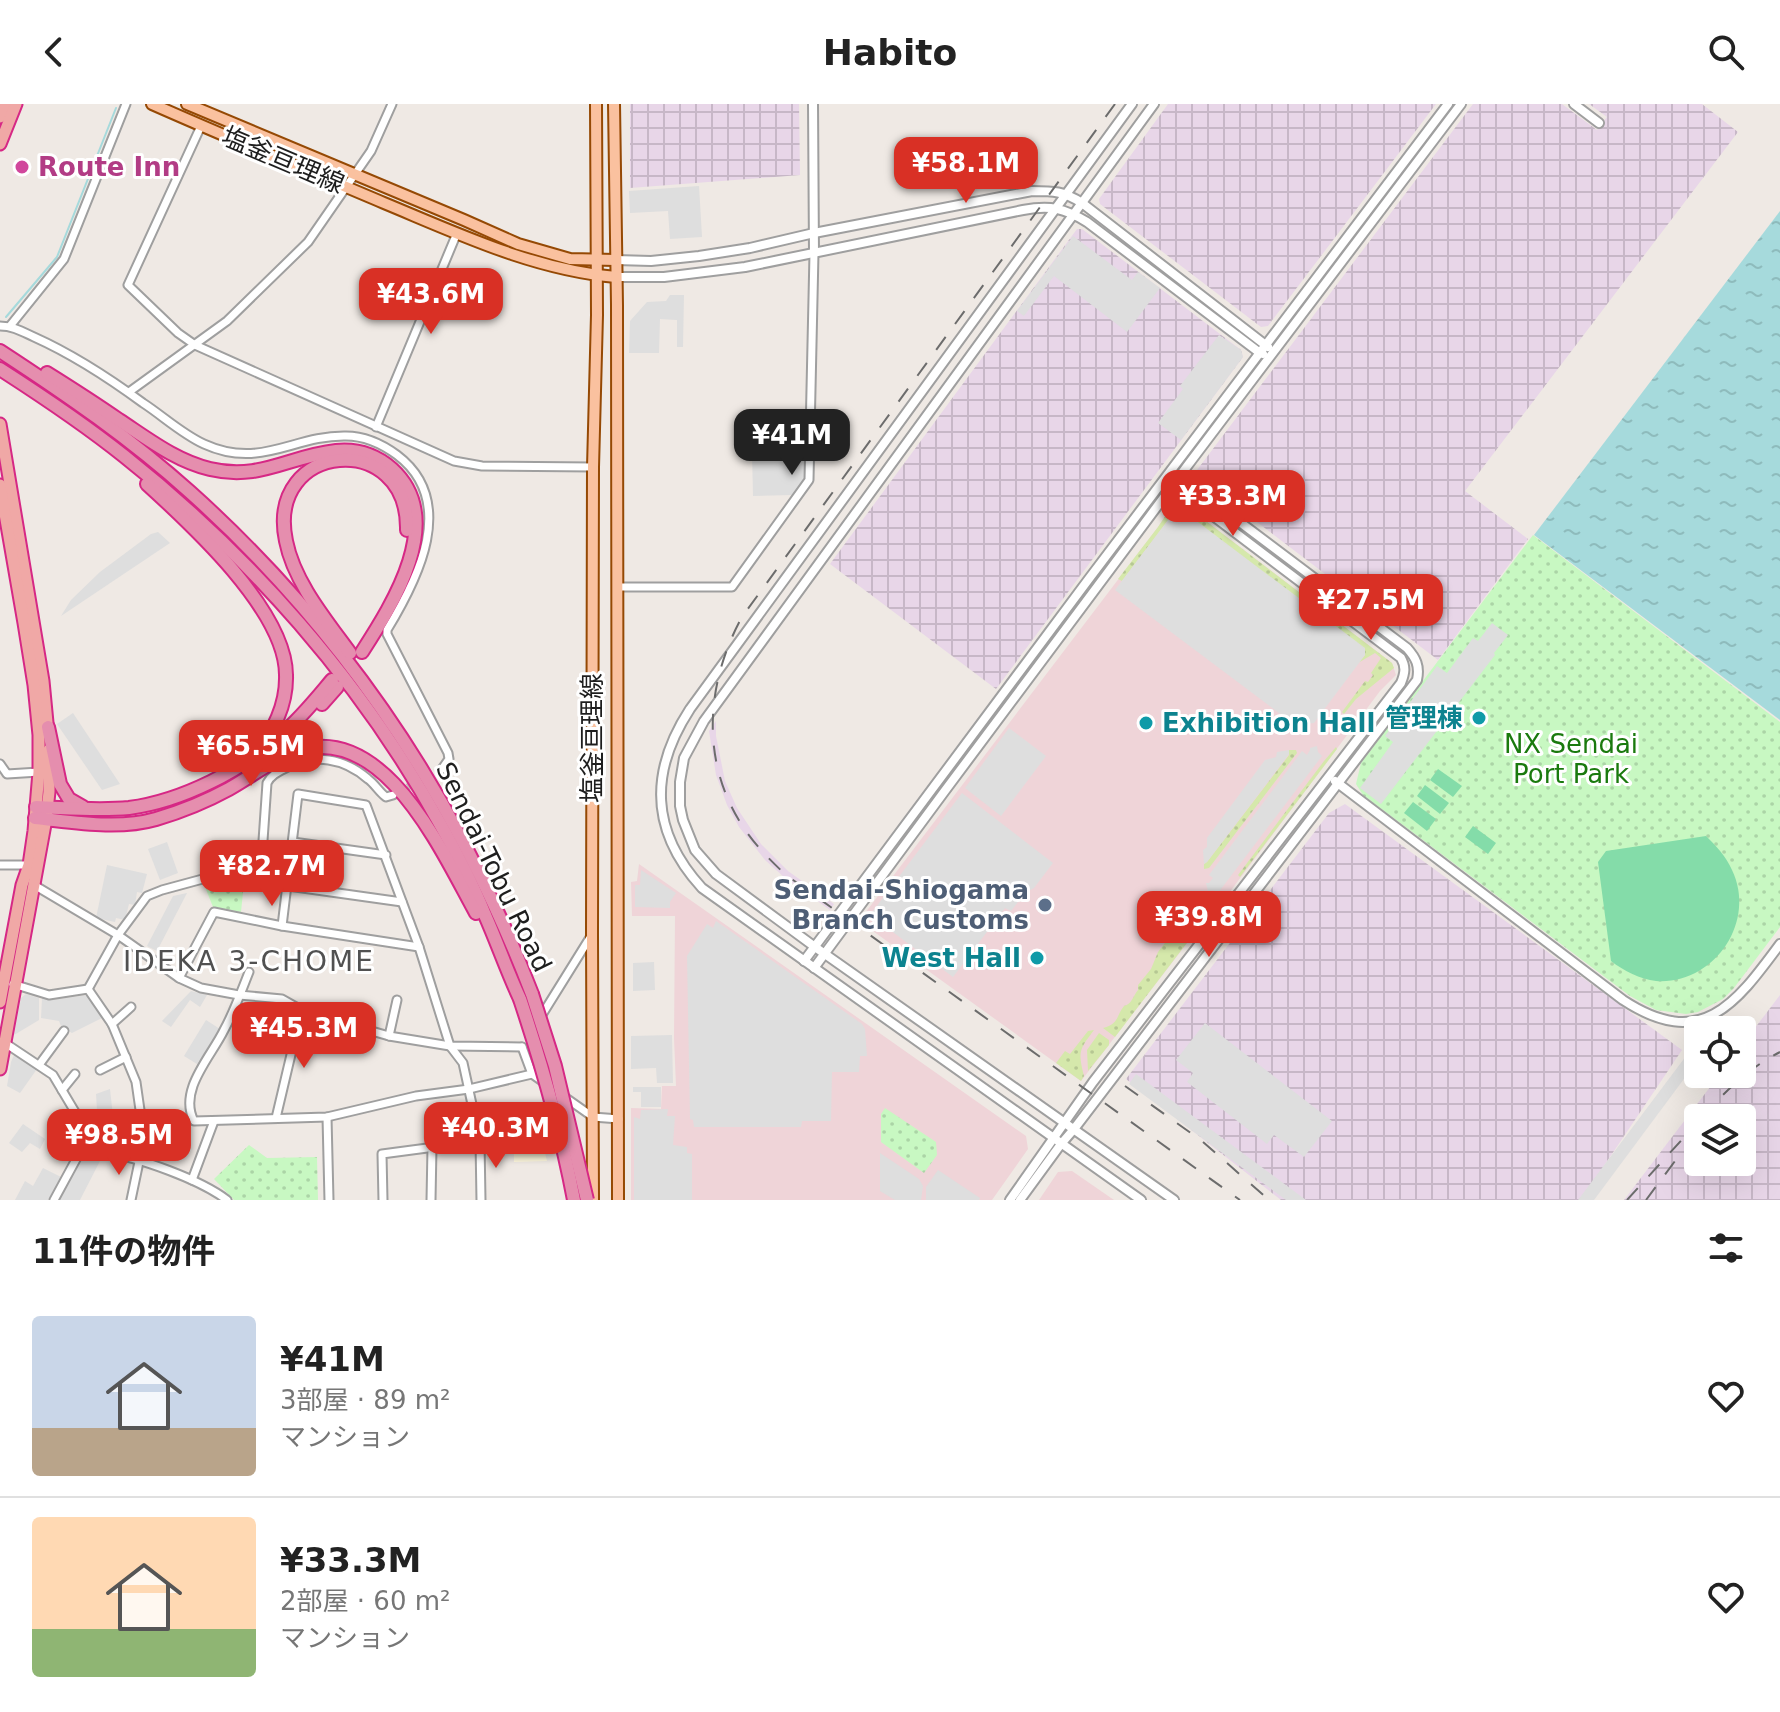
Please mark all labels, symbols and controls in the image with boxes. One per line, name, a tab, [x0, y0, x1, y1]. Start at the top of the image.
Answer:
icon: back	[32, 30, 76, 74]
icon: search	[1704, 30, 1748, 74]
text: Habito	[823, 32, 957, 73]
street label: 塩釜亘理線	[217, 121, 349, 199]
pin: ¥58.1M	[901, 137, 1031, 205]
text: ¥58.1M	[912, 148, 1020, 178]
place label: Route Inn	[38, 152, 180, 182]
marker: Route Inn	[13, 158, 31, 176]
pin: ¥43.6M	[366, 268, 496, 336]
text: ¥43.6M	[377, 279, 485, 309]
pin: ¥41M	[745, 409, 839, 477]
text: ¥41M	[752, 420, 832, 450]
pin: ¥33.3M	[1168, 470, 1298, 538]
text: ¥33.3M	[1179, 481, 1287, 511]
pin: ¥27.5M	[1306, 574, 1436, 642]
text: ¥27.5M	[1317, 585, 1425, 615]
street label: 塩釜亘理線	[577, 673, 607, 803]
place label: 管理棟	[1385, 703, 1463, 733]
place label: Exhibition Hall	[1162, 708, 1375, 738]
marker: 管理棟	[1470, 709, 1488, 727]
marker: Exhibition Hall	[1137, 714, 1155, 732]
pin: ¥65.5M	[186, 720, 316, 788]
park label: NX Sendai Port Park	[1504, 729, 1638, 789]
text: ¥65.5M	[197, 731, 305, 761]
street label: Sendai-Tobu Road	[430, 757, 558, 977]
pin: ¥82.7M	[207, 840, 337, 908]
text: ¥82.7M	[218, 851, 326, 881]
place label: Sendai-Shiogama Branch Customs	[773, 875, 1029, 935]
pin: ¥39.8M	[1144, 891, 1274, 959]
marker: Sendai-Shiogama Branch Customs	[1036, 896, 1054, 914]
text: ¥39.8M	[1155, 902, 1263, 932]
place label: West Hall	[882, 943, 1021, 973]
district label: IDEKA 3-CHOME	[123, 945, 375, 978]
marker: West Hall	[1028, 949, 1046, 967]
pin: ¥45.3M	[239, 1002, 369, 1070]
text: ¥45.3M	[250, 1013, 358, 1043]
map controls	[1684, 1016, 1756, 1176]
button: locate	[1684, 1016, 1756, 1088]
pin: ¥40.3M	[431, 1102, 561, 1170]
button: layers	[1684, 1104, 1756, 1176]
pin: ¥98.5M	[54, 1109, 184, 1177]
text: ¥40.3M	[442, 1113, 550, 1143]
text: ¥98.5M	[65, 1120, 173, 1150]
icon: filters	[1704, 1226, 1748, 1270]
text: 11件の物件	[32, 1231, 215, 1271]
text: ¥41M	[280, 1339, 385, 1379]
icon: home	[96, 1348, 192, 1444]
icon: heart	[1704, 1374, 1748, 1418]
text: 3部屋 · 89 m²	[280, 1385, 450, 1415]
text: マンション	[280, 1422, 410, 1452]
text: ¥33.3M	[280, 1540, 421, 1580]
icon: home	[96, 1549, 192, 1645]
icon: heart	[1704, 1575, 1748, 1619]
text: 2部屋 · 60 m²	[280, 1586, 450, 1616]
text: マンション	[280, 1623, 410, 1653]

